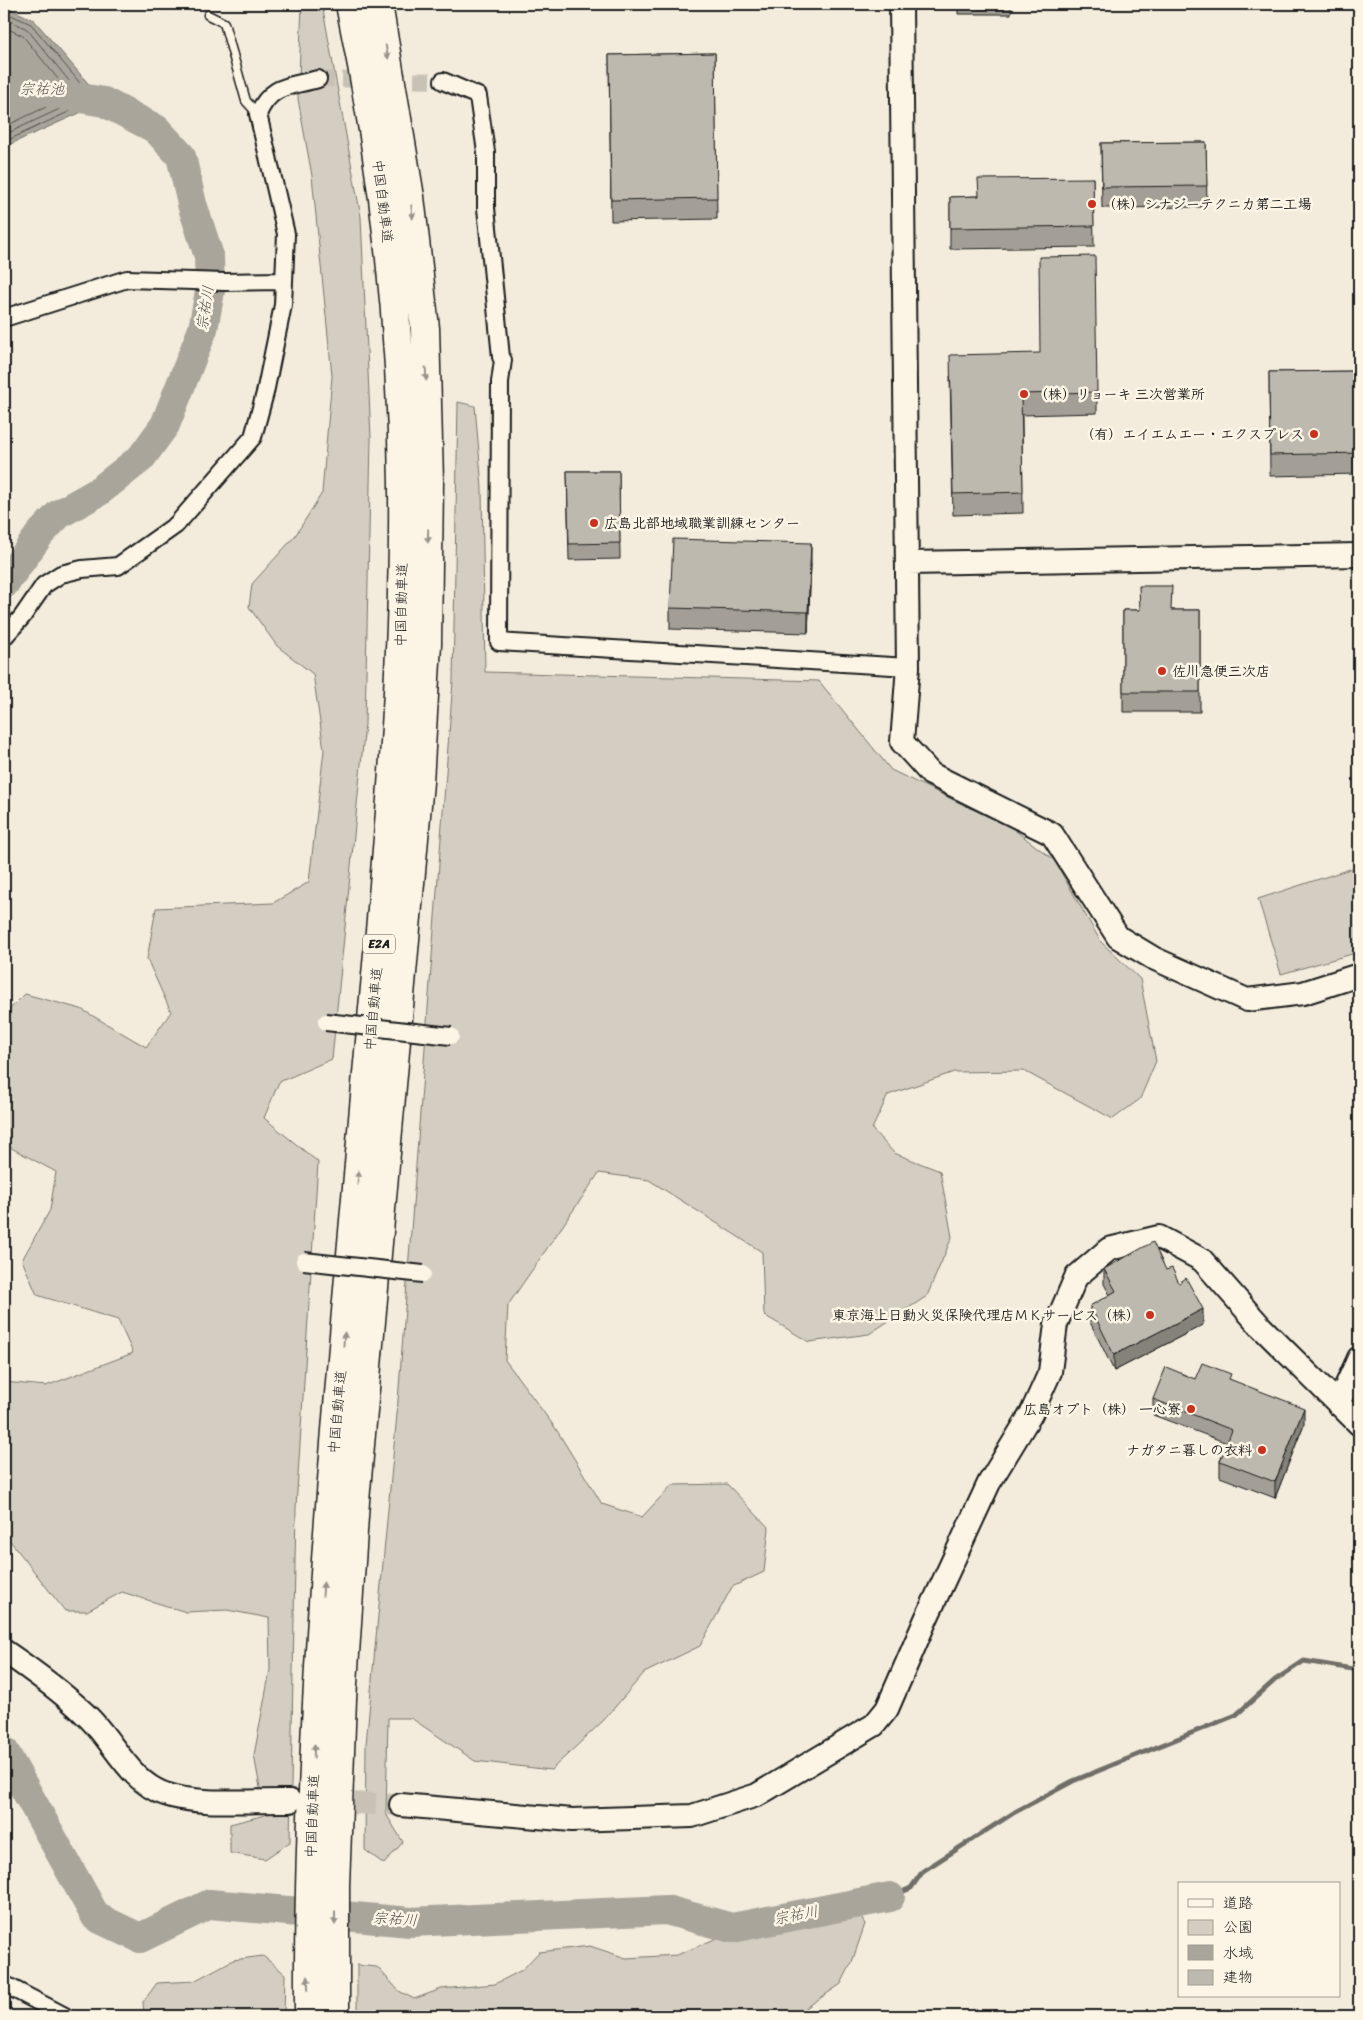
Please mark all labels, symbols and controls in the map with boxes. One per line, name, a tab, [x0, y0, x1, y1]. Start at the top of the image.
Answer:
one-way arrow	[384, 44, 392, 60]
water label: 宗祐池	[19, 76, 65, 102]
street label: 中国自動車道	[365, 158, 400, 244]
place label: （株）シナジーテクニカ第二工場	[1102, 192, 1311, 217]
marker: （株）シナジーテクニカ第二工場	[1086, 198, 1098, 210]
one-way arrow	[408, 205, 416, 221]
water label: 宗祐川	[189, 284, 221, 332]
one-way arrow	[422, 366, 430, 382]
place label: （株）リョーキ 三次営業所	[1034, 382, 1205, 407]
marker: （株）リョーキ 三次営業所	[1018, 388, 1030, 400]
place label: （有）エイエムエー・エクスプレス	[1080, 422, 1304, 447]
marker: （有）エイエムエー・エクスプレス	[1308, 428, 1320, 440]
place label: 広島北部地域職業訓練センター	[604, 511, 800, 536]
marker: 広島北部地域職業訓練センター	[588, 517, 600, 529]
one-way arrow	[424, 529, 432, 545]
street label: 中国自動車道	[388, 563, 415, 647]
place label: 佐川急便三次店	[1172, 659, 1270, 684]
marker: 佐川急便三次店	[1156, 665, 1168, 677]
road number: E2A	[363, 934, 395, 954]
street label: 中国自動車道	[357, 966, 390, 1052]
one-way arrow	[354, 1169, 362, 1185]
place label: 東京海上日動火災保険代理店ＭＫサービス（株）	[832, 1303, 1140, 1328]
marker: 東京海上日動火災保険代理店ＭＫサービス（株）	[1144, 1309, 1156, 1321]
one-way arrow	[340, 1331, 348, 1347]
street label: 中国自動車道	[321, 1369, 354, 1455]
place label: 広島オプト（株） 一心寮	[1023, 1397, 1181, 1422]
marker: 広島オプト（株） 一心寮	[1185, 1403, 1197, 1415]
place label: ナガタニ暮しの衣料	[1126, 1438, 1253, 1463]
marker: ナガタニ暮しの衣料	[1256, 1444, 1268, 1456]
one-way arrow	[320, 1580, 328, 1596]
one-way arrow	[311, 1743, 319, 1759]
street label: 中国自動車道	[299, 1774, 326, 1858]
legend	[1178, 1882, 1340, 1998]
text: 道路	[1223, 1890, 1253, 1916]
water label: 宗祐川	[771, 1898, 821, 1932]
water label: 宗祐川	[372, 1905, 418, 1933]
one-way arrow	[331, 1911, 339, 1927]
text: 公園	[1223, 1914, 1253, 1940]
text: 水域	[1223, 1940, 1253, 1966]
text: 建物	[1223, 1964, 1253, 1990]
one-way arrow	[304, 1975, 312, 1991]

